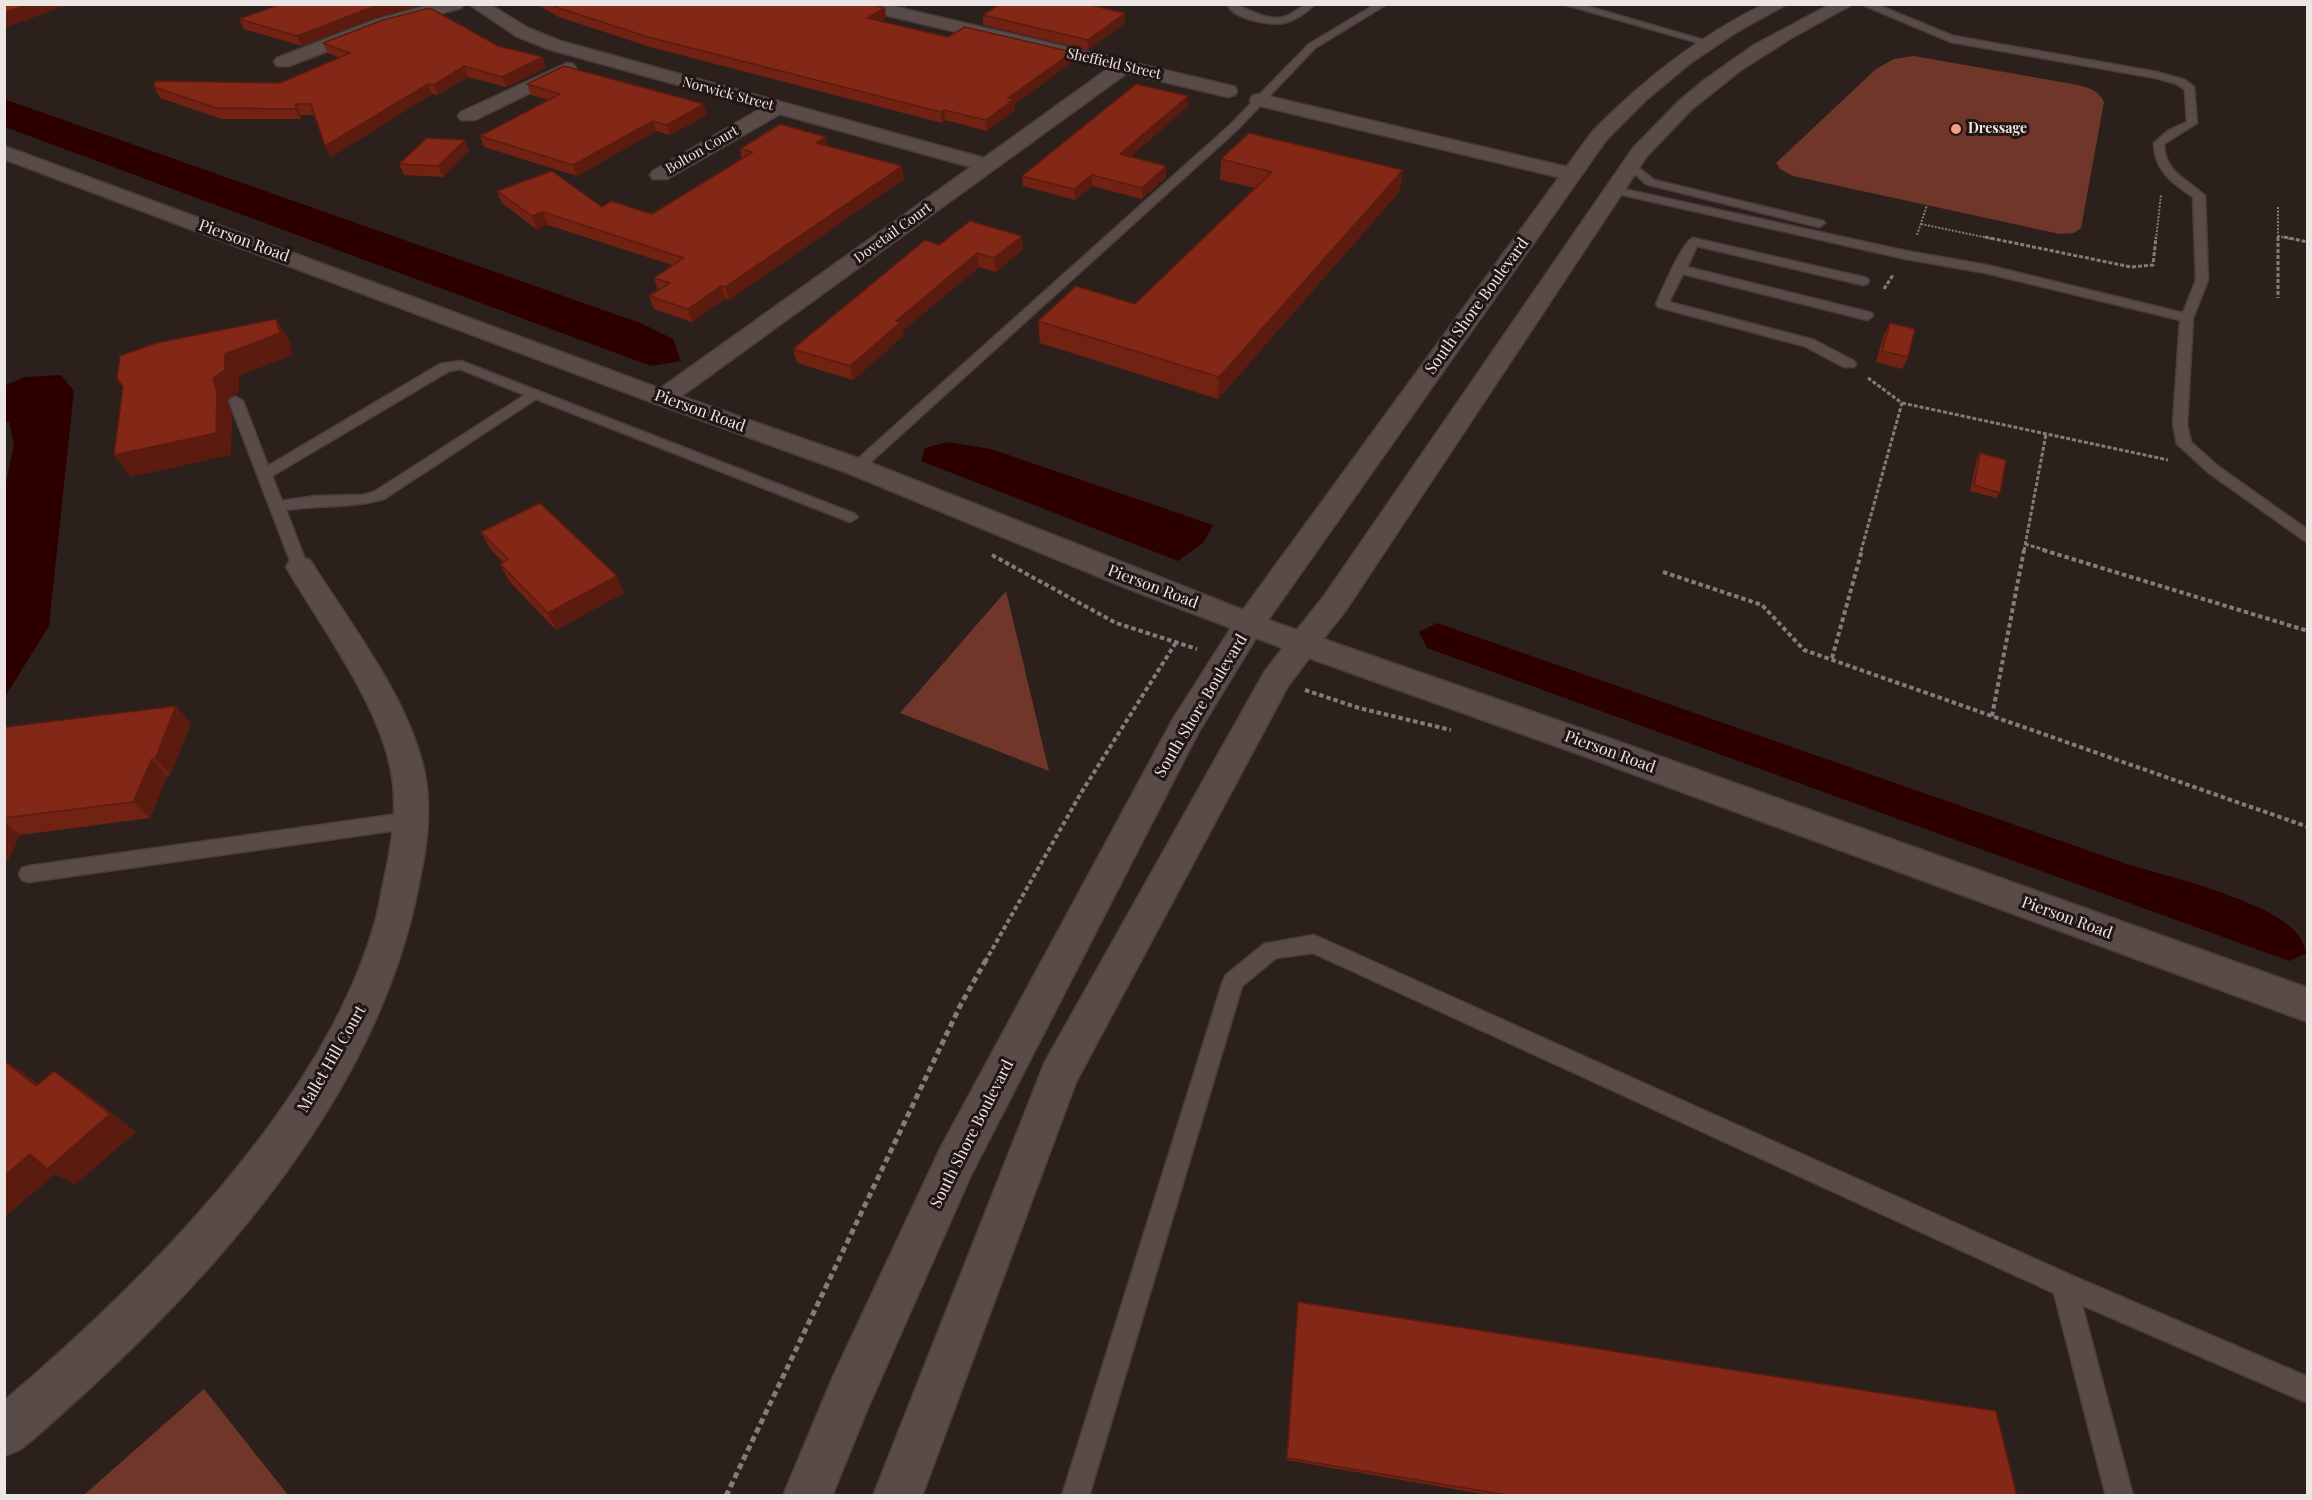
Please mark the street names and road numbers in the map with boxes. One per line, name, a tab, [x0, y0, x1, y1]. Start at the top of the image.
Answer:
street label: Sheffield Street	[1065, 45, 1163, 83]
street label: Norwick Street	[680, 74, 776, 114]
street label: Bolton Court	[663, 122, 741, 178]
street label: Dovetail Court	[851, 199, 935, 267]
street label: Pierson Road	[196, 216, 292, 266]
street label: South Shore Boulevard	[1421, 234, 1533, 378]
street label: Pierson Road	[652, 386, 748, 436]
street label: Pierson Road	[1105, 561, 1201, 613]
street label: South Shore Boulevard	[1151, 631, 1251, 781]
street label: Pierson Road	[1562, 727, 1658, 777]
street label: Pierson Road	[2019, 893, 2115, 943]
street label: Mallet Hill Court	[294, 1002, 370, 1116]
street label: South Shore Boulevard	[926, 1057, 1018, 1211]

